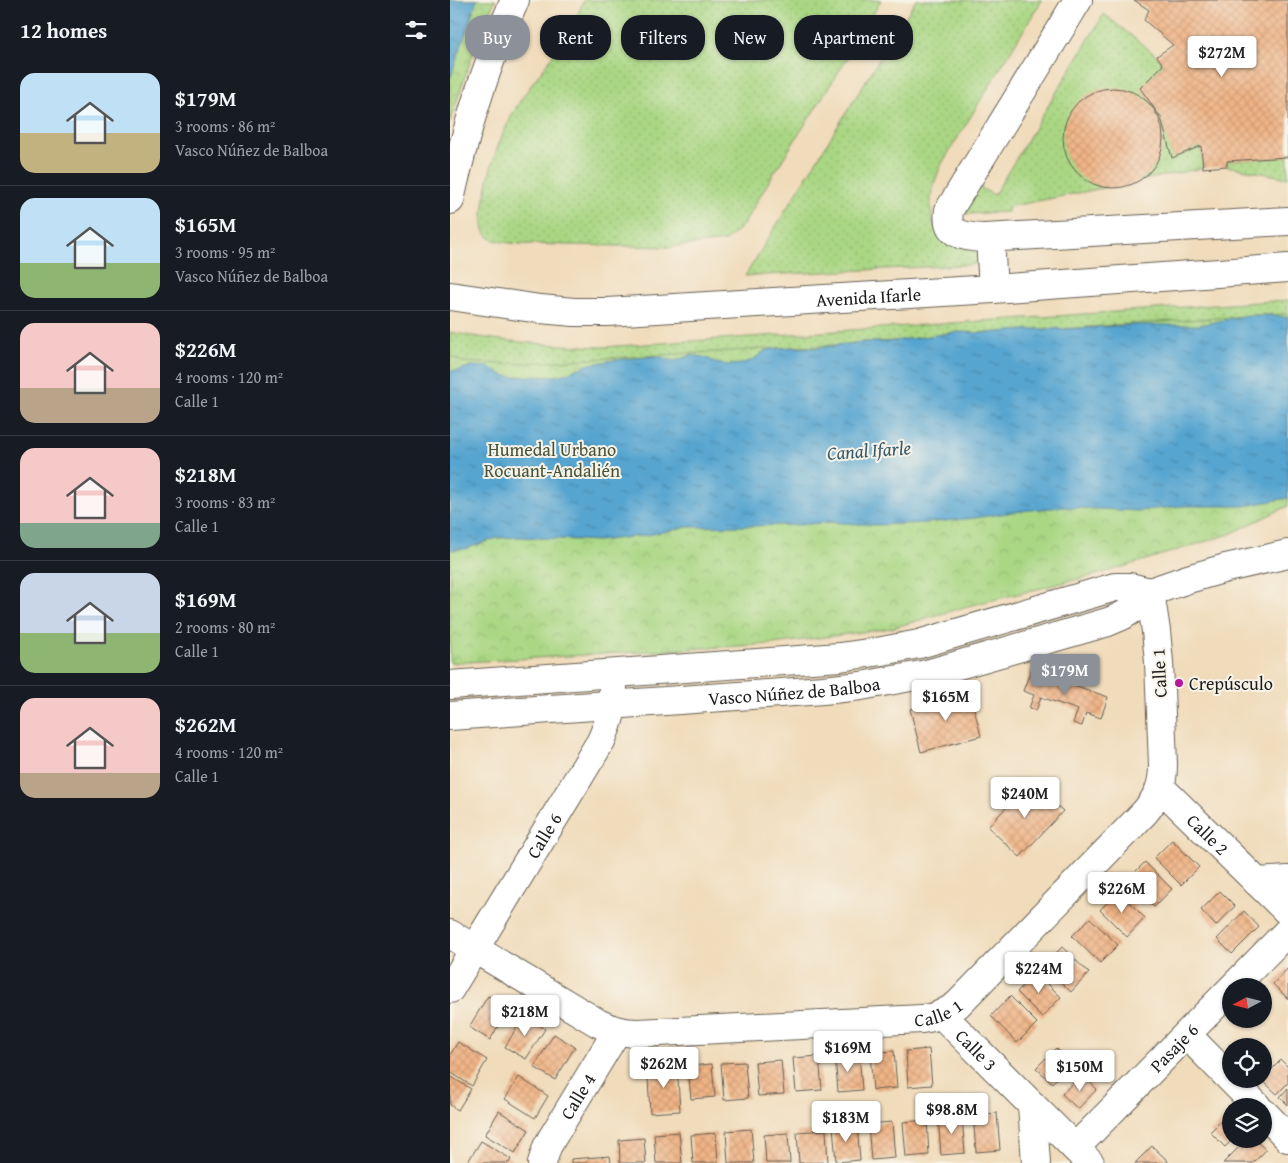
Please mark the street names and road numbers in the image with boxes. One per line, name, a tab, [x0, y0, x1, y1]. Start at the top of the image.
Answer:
street label: Avenida Ifarle	[815, 280, 922, 313]
street label: Calle 1	[1144, 648, 1174, 698]
street label: Vasco Núñez de Balboa	[707, 669, 883, 711]
street label: Calle 6	[519, 807, 568, 863]
street label: Calle 2	[1181, 807, 1235, 861]
street label: Calle 1	[914, 992, 968, 1033]
street label: Pasaje 6	[1143, 1017, 1204, 1078]
street label: Calle 3	[950, 1023, 1004, 1077]
street label: Calle 4	[553, 1068, 602, 1124]

